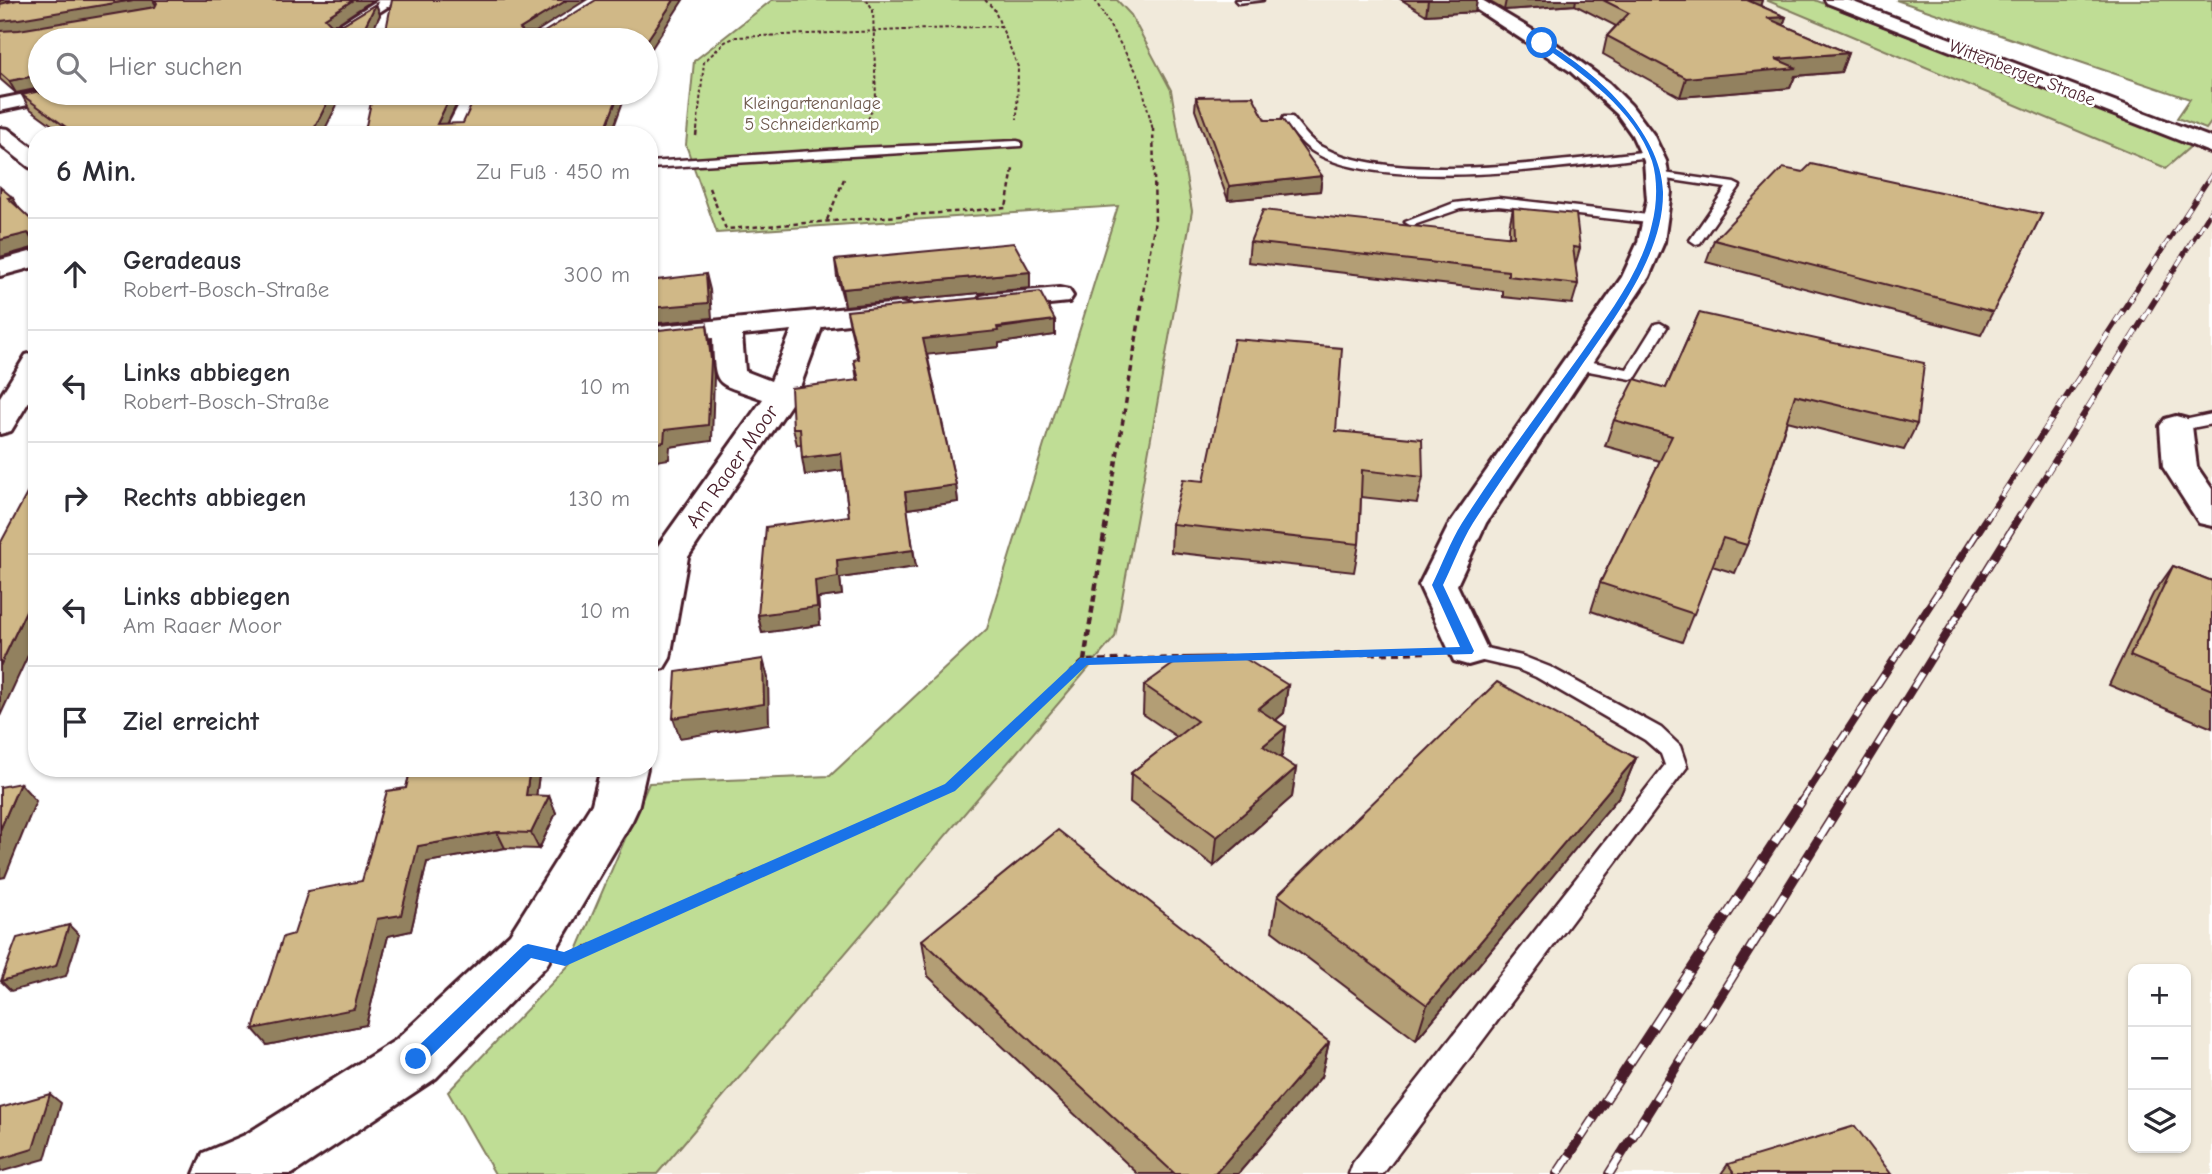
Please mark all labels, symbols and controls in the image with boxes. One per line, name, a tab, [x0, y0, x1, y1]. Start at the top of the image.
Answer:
route start	[1526, 27, 1557, 58]
search box	[28, 28, 658, 105]
street label: Wittenberger Straße	[1946, 35, 2098, 111]
icon: search	[52, 48, 90, 86]
text: Hier suchen	[108, 52, 243, 82]
park label: Kleingartenanlage 5 Schneiderkamp	[743, 93, 881, 135]
text: 6 Min.	[56, 154, 136, 189]
text: Zu Fuß · 450 m	[476, 158, 630, 185]
text: Geradeaus	[123, 246, 241, 276]
icon: ahead	[56, 255, 94, 293]
text: 300 m	[564, 261, 630, 288]
text: Robert-Bosch-Straße	[123, 276, 329, 303]
text: Links abbiegen	[123, 358, 290, 388]
icon: left	[56, 367, 94, 405]
text: 10 m	[580, 373, 630, 400]
text: Robert-Bosch-Straße	[123, 388, 329, 415]
street label: Am Raaer Moor	[681, 399, 784, 532]
icon: right	[56, 479, 94, 517]
text: Rechts abbiegen	[123, 483, 306, 513]
text: 130 m	[569, 485, 630, 512]
text: Links abbiegen	[123, 582, 290, 612]
icon: left	[56, 591, 94, 629]
text: 10 m	[580, 597, 630, 624]
text: Am Raaer Moor	[123, 612, 281, 639]
icon: arrive	[56, 703, 94, 741]
text: Ziel erreicht	[123, 707, 259, 737]
map controls	[2128, 964, 2191, 1153]
button: +	[2128, 964, 2191, 1027]
button: −	[2128, 1027, 2191, 1090]
route end	[400, 1043, 431, 1074]
button: layers	[2128, 1090, 2191, 1153]

